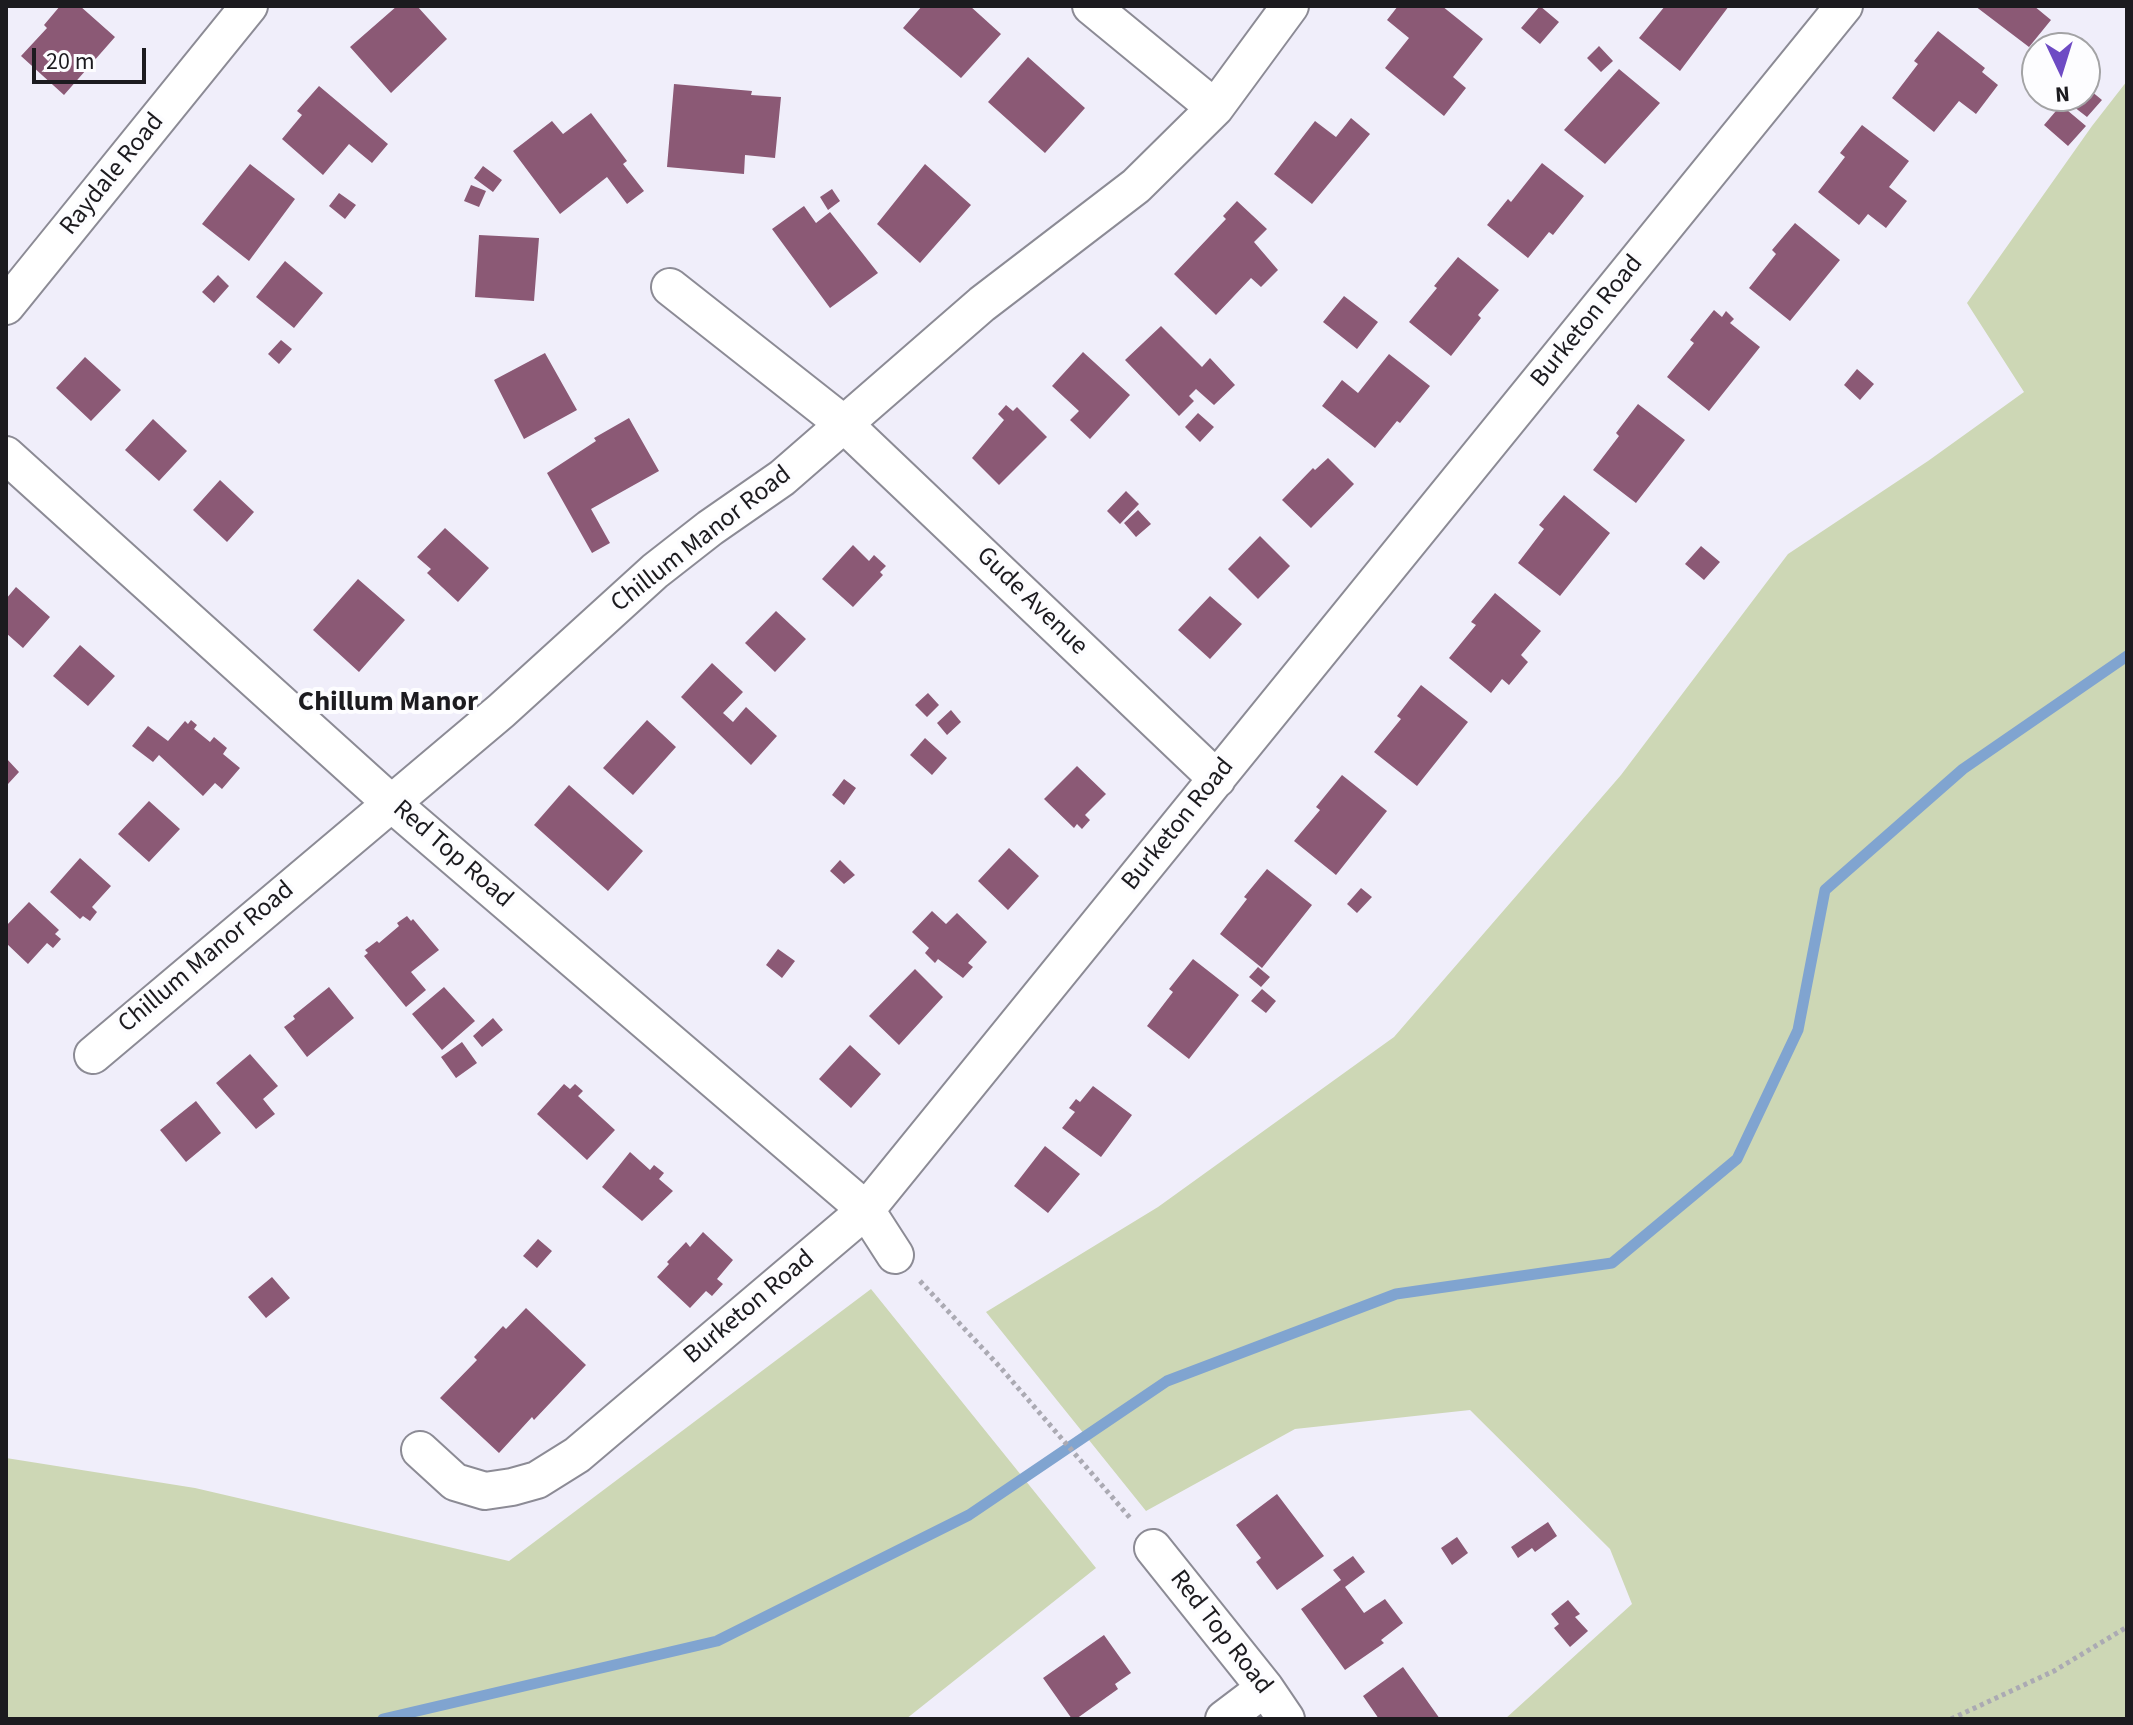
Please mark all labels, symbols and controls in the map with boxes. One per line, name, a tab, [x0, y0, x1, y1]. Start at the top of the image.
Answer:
scale bar	[36, 32, 150, 82]
north arrow	[2021, 32, 2101, 112]
text: 20 m	[46, 44, 95, 79]
text: N	[2054, 77, 2071, 110]
street label: Raydale Road	[54, 108, 172, 242]
street label: Burketon Road	[1525, 250, 1651, 394]
street label: Chillum Manor Road	[606, 460, 798, 620]
street label: Gude Avenue	[969, 541, 1093, 663]
district label: Chillum Manor	[298, 687, 478, 721]
street label: Burketon Road	[1116, 753, 1242, 897]
street label: Red Top Road	[386, 794, 518, 916]
street label: Chillum Manor Road	[113, 875, 301, 1041]
street label: Burketon Road	[678, 1244, 822, 1372]
street label: Red Top Road	[1162, 1565, 1278, 1701]

